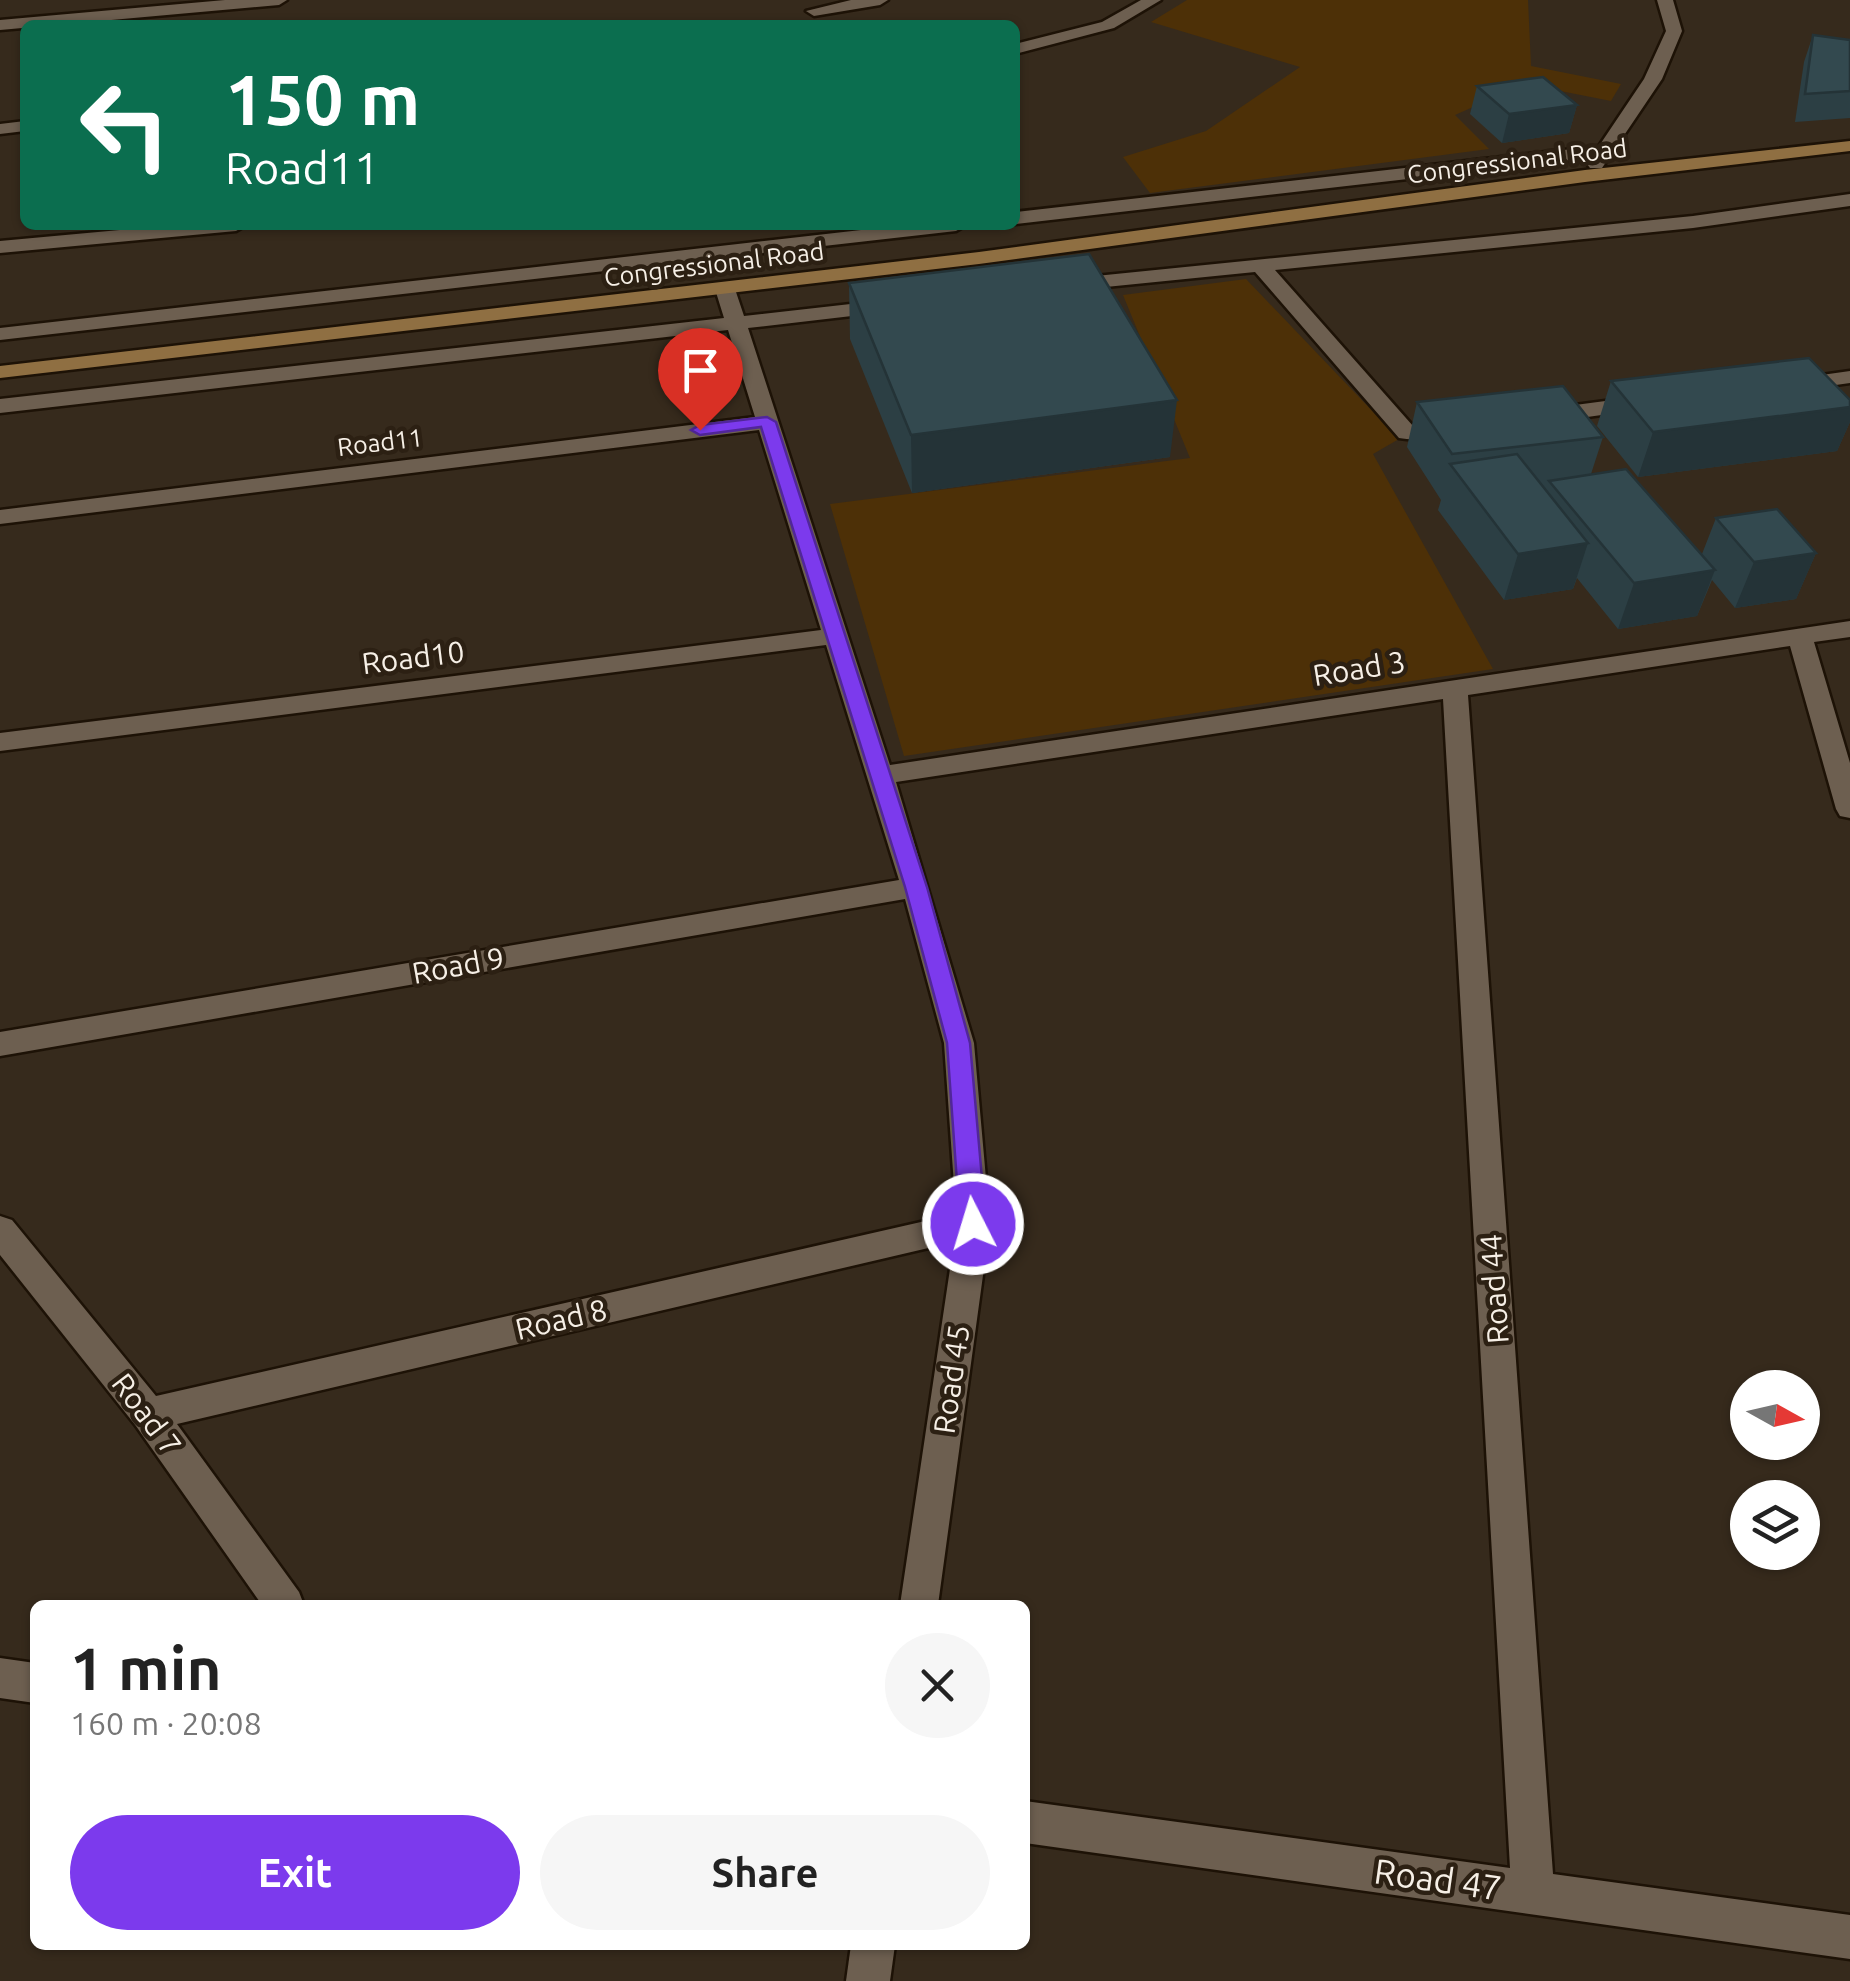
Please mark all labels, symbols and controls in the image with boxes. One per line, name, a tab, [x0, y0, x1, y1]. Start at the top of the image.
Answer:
icon: left	[60, 60, 190, 190]
text: 150 m	[225, 60, 420, 138]
street label: Congressional Road	[1405, 134, 1629, 188]
text: Road11	[225, 142, 380, 193]
street label: Congressional Road	[602, 237, 826, 291]
pin	[658, 328, 743, 431]
icon: arrive	[673, 343, 728, 398]
street label: Road11	[336, 423, 424, 461]
street label: Road10	[360, 634, 466, 680]
street label: Road 3	[1310, 644, 1408, 692]
street label: Road 9	[409, 940, 507, 990]
position arrow	[921, 1172, 1025, 1276]
street label: Road 44	[1473, 1233, 1515, 1345]
street label: Road 8	[512, 1292, 610, 1346]
street label: Road 45	[927, 1322, 975, 1436]
street label: Road 7	[105, 1367, 189, 1461]
north arrow	[1730, 1370, 1820, 1460]
map controls	[1730, 1370, 1820, 1570]
button: layers	[1730, 1480, 1820, 1570]
button: close	[885, 1633, 990, 1738]
text: 1 min	[70, 1634, 222, 1701]
text: 160 m · 20:08	[70, 1705, 262, 1741]
button: Exit	[70, 1815, 520, 1930]
button: Share	[540, 1815, 990, 1930]
street label: Road 47	[1372, 1850, 1504, 1908]

